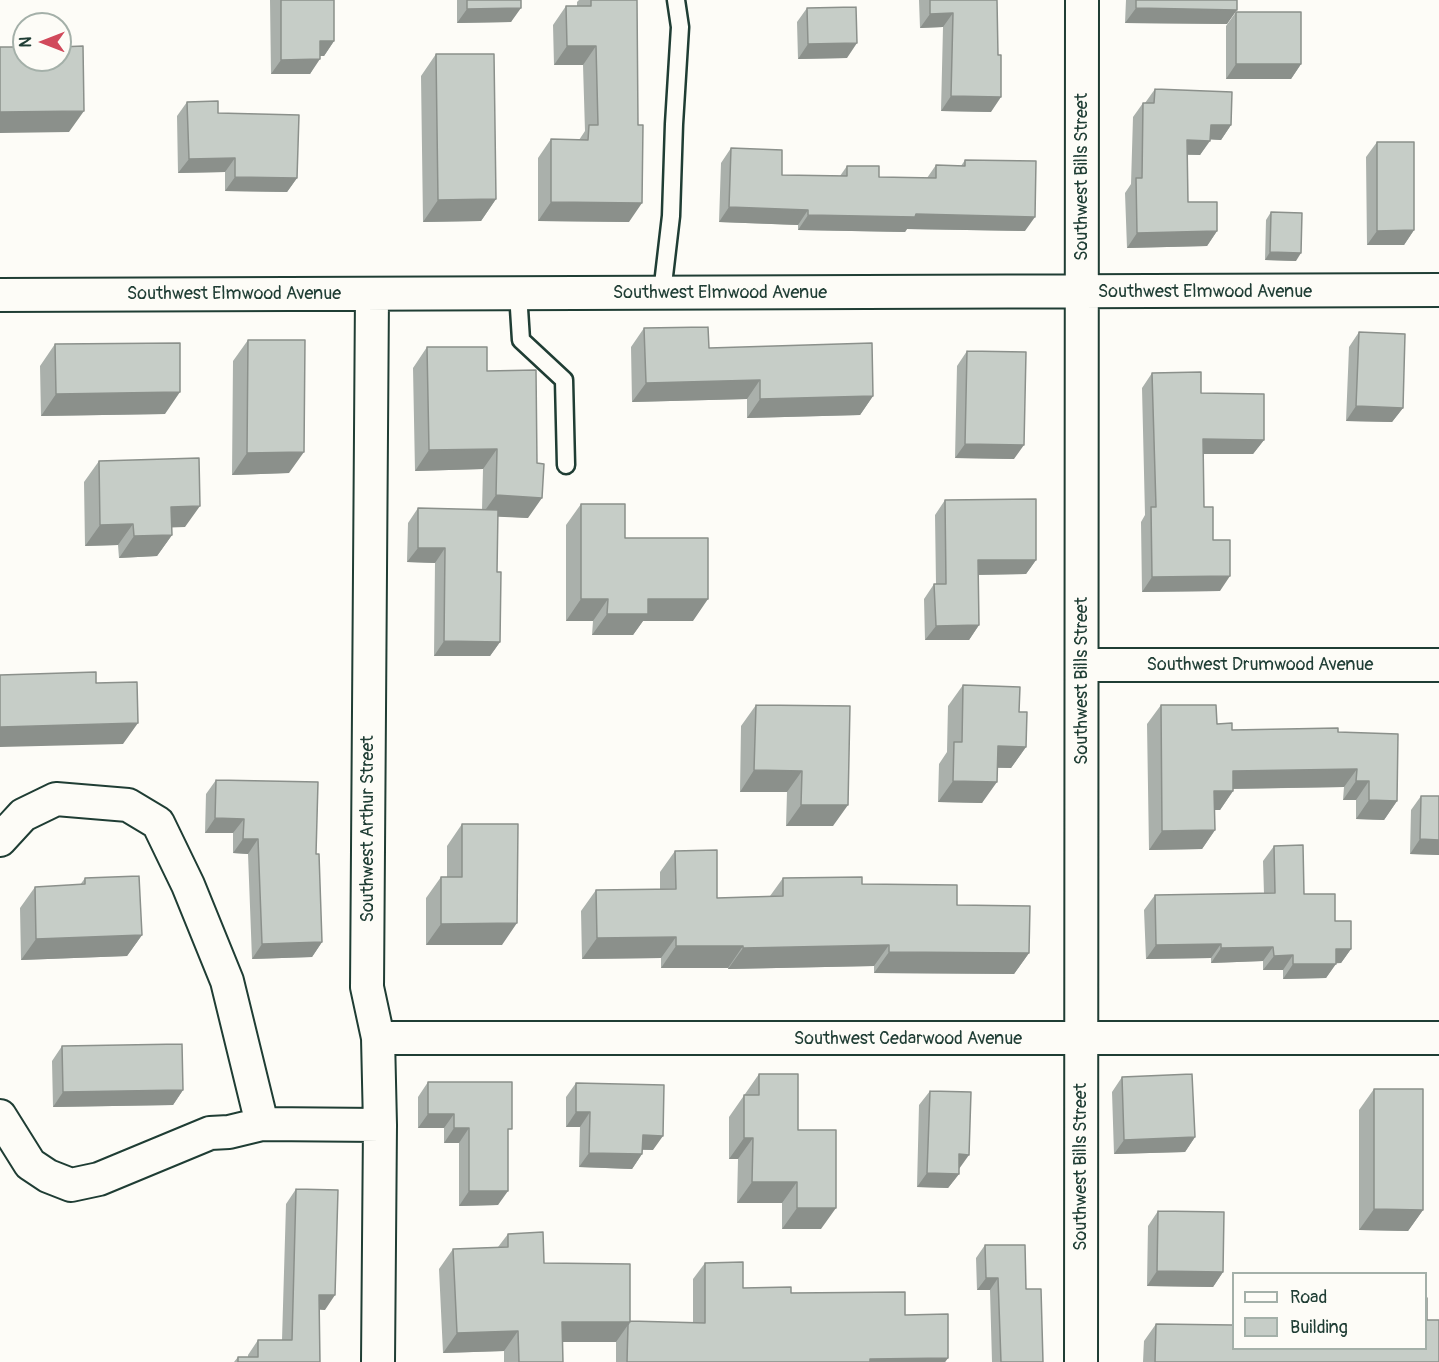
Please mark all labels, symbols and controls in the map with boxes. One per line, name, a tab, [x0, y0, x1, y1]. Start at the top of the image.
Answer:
north arrow	[12, 12, 72, 72]
text: N	[16, 37, 36, 47]
street label: Southwest Bills Street	[1071, 93, 1093, 261]
street label: Southwest Elmwood Avenue	[1098, 281, 1312, 303]
street label: Southwest Elmwood Avenue	[613, 282, 827, 304]
street label: Southwest Elmwood Avenue	[127, 283, 341, 305]
street label: Southwest Bills Street	[1071, 597, 1093, 765]
street label: Southwest Drumwood Avenue	[1147, 654, 1373, 676]
street label: Southwest Arthur Street	[357, 735, 379, 923]
street label: Southwest Cedarwood Avenue	[794, 1028, 1022, 1050]
street label: Southwest Bills Street	[1070, 1083, 1092, 1251]
legend	[1232, 1272, 1427, 1350]
text: Road	[1290, 1286, 1327, 1309]
text: Building	[1290, 1316, 1348, 1339]

